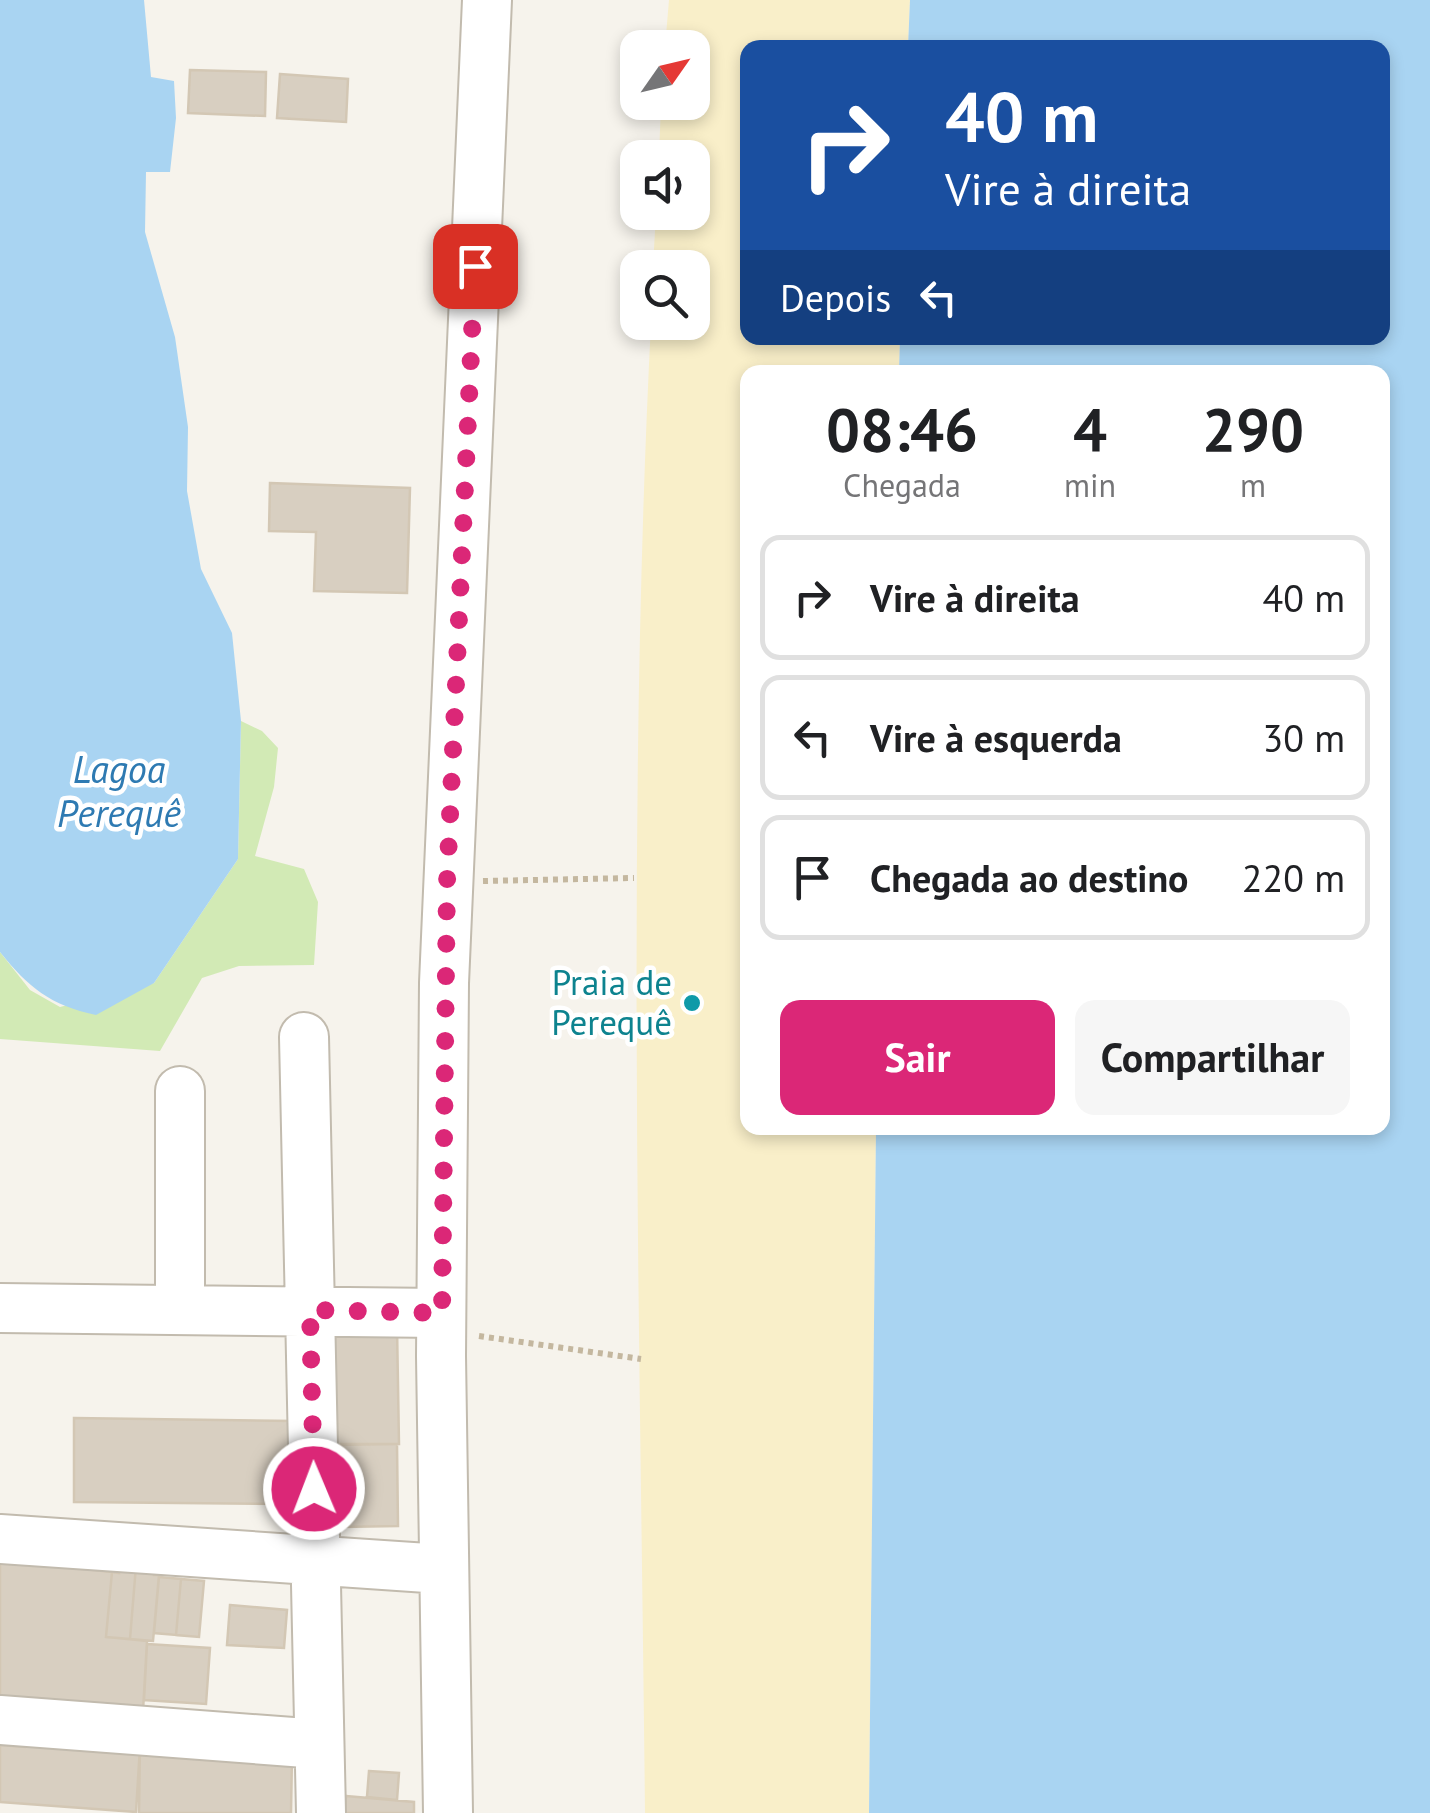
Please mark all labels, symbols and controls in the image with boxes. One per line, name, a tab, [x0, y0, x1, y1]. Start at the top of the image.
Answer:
north arrow	[620, 30, 710, 120]
map controls	[620, 30, 710, 340]
text: 40 m	[945, 71, 1098, 161]
icon: right	[780, 80, 910, 210]
button: sound	[620, 140, 710, 230]
text: Vire à direita	[945, 159, 1191, 217]
pin	[433, 224, 518, 309]
icon: arrive	[448, 239, 503, 294]
button: search	[620, 250, 710, 340]
icon: left	[911, 270, 966, 325]
text: Depois	[780, 273, 891, 322]
text: 08:46	[826, 390, 978, 468]
text: 4	[1073, 390, 1107, 468]
text: 290	[1202, 390, 1304, 468]
text: Chegada	[843, 464, 961, 506]
text: min	[1064, 464, 1116, 506]
text: m	[1240, 464, 1266, 506]
icon: right	[785, 570, 840, 625]
text: Vire à direita	[870, 573, 1080, 622]
text: 40 m	[1263, 573, 1345, 622]
icon: left	[785, 710, 840, 765]
text: Vire à esquerda	[870, 713, 1122, 762]
text: 30 m	[1263, 713, 1345, 762]
water label: Lagoa Perequê	[57, 744, 181, 837]
icon: arrive	[785, 850, 840, 905]
text: Chegada ao destino	[870, 853, 1189, 902]
text: 220 m	[1242, 853, 1345, 902]
place label: Praia de Perequê	[551, 959, 672, 1045]
marker: Praia de Perequê	[681, 992, 703, 1014]
button: Sair	[780, 1000, 1055, 1115]
button: Compartilhar	[1075, 1000, 1350, 1115]
position arrow	[262, 1437, 366, 1541]

